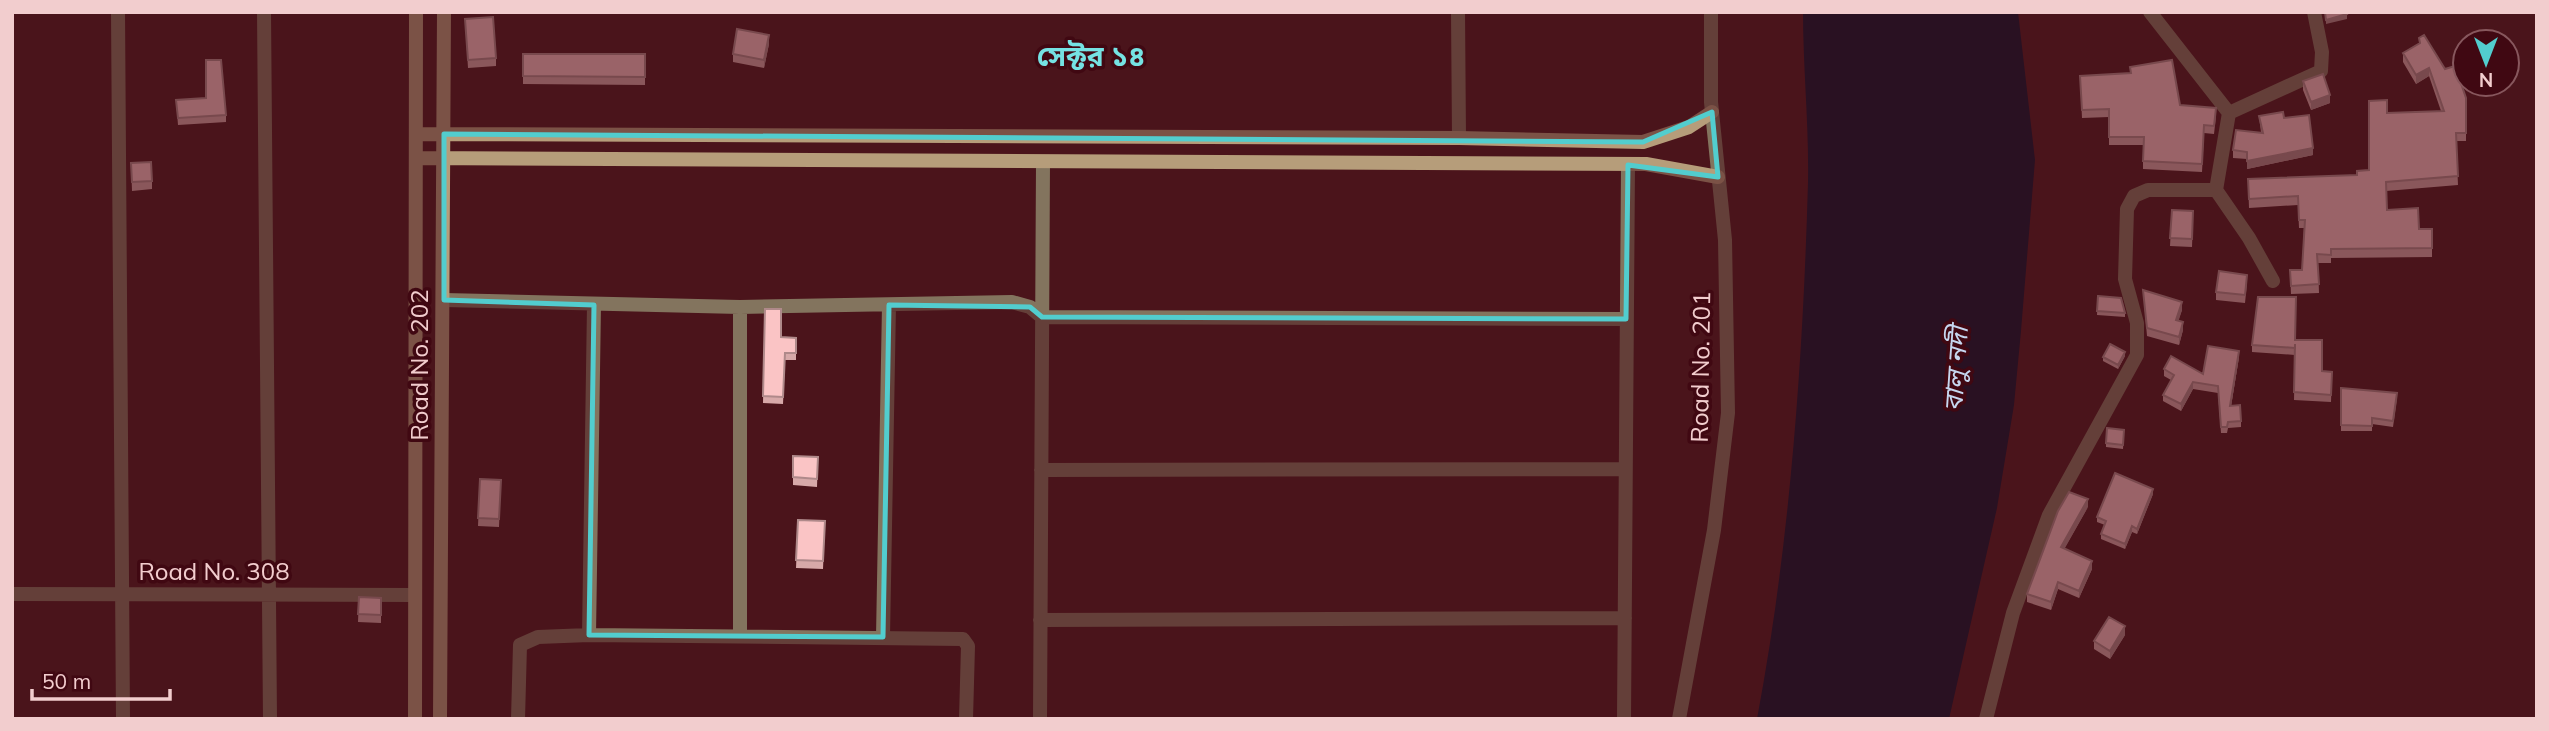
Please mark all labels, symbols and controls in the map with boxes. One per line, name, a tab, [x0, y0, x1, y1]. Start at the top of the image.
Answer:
north arrow	[2451, 28, 2521, 98]
district label: সেক্টর ১৪	[1037, 38, 1145, 73]
text: N	[2479, 68, 2493, 92]
street label: Road No. 202	[404, 289, 434, 441]
street label: Road No. 201	[1684, 291, 1716, 443]
water label: বালু নদী	[1936, 320, 1975, 413]
street label: Road No. 308	[138, 556, 290, 586]
scale bar	[32, 658, 170, 702]
text: 50 m	[42, 668, 91, 694]

